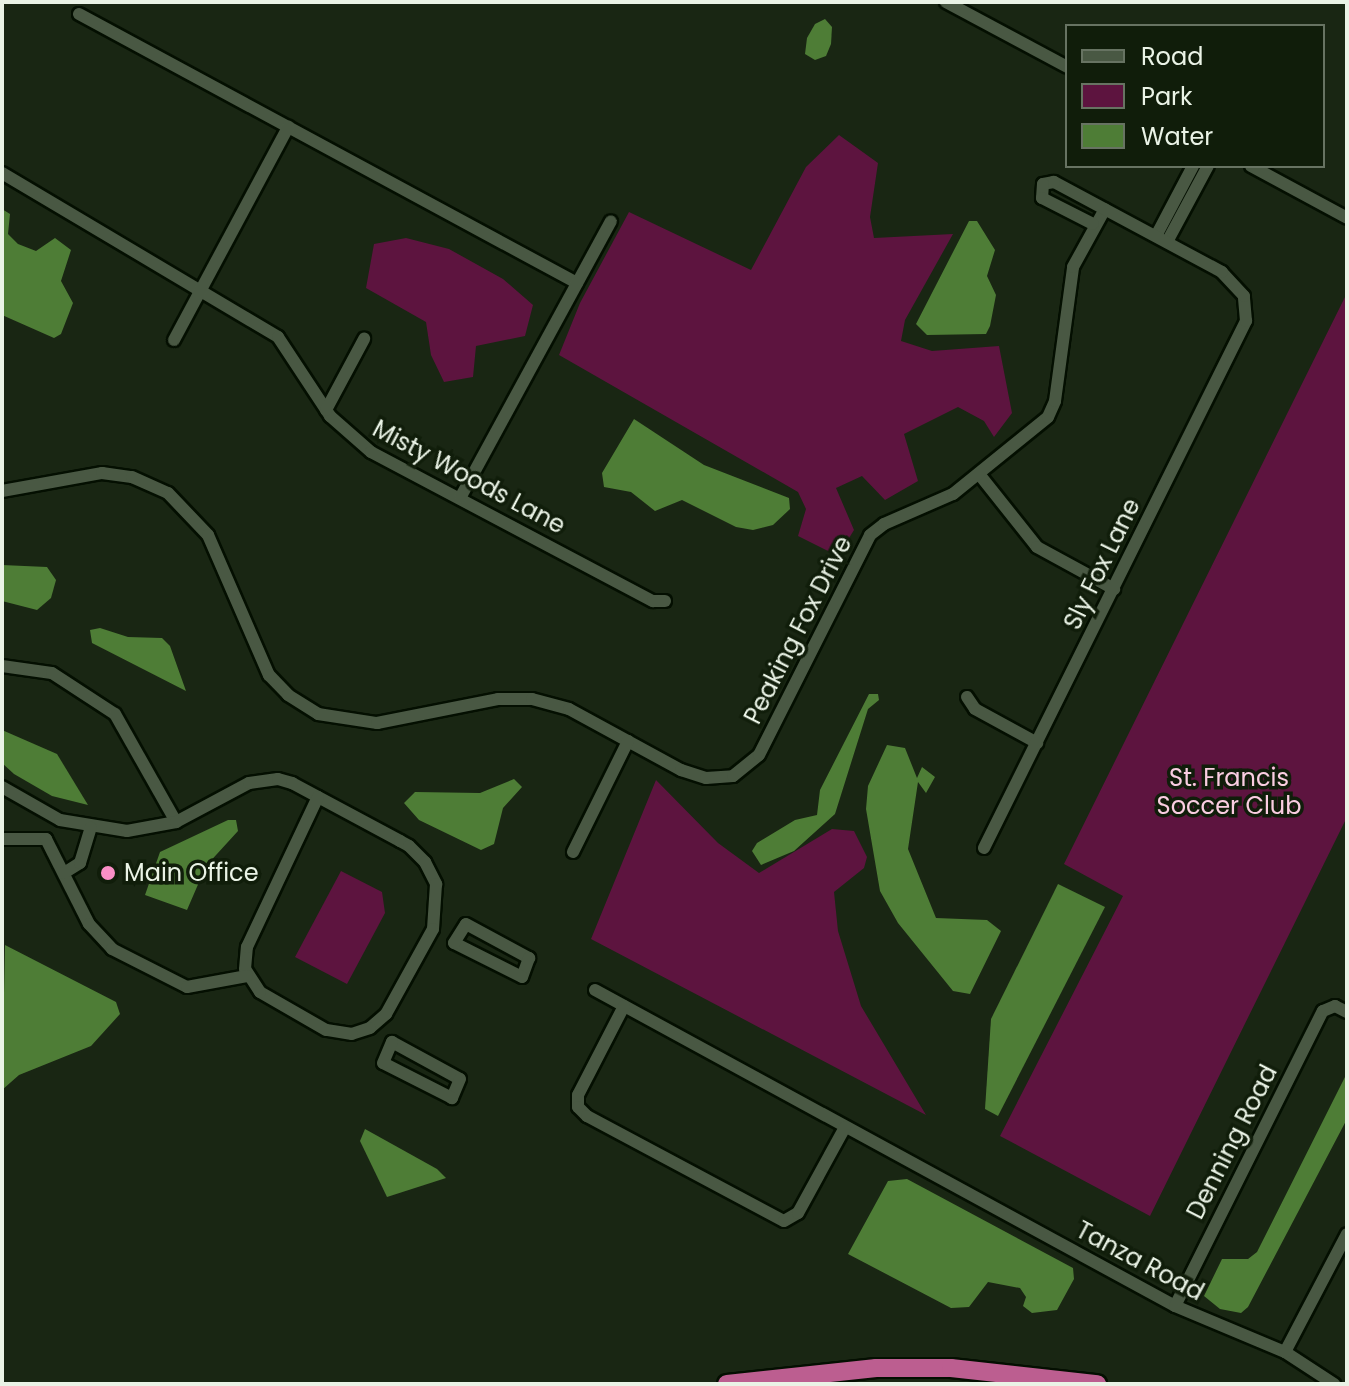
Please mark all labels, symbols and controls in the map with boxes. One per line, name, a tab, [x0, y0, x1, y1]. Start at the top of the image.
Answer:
legend	[1065, 24, 1325, 168]
text: Road	[1141, 40, 1203, 73]
text: Park	[1141, 80, 1192, 113]
text: Water	[1141, 120, 1213, 153]
street label: Misty Woods Lane	[368, 414, 570, 540]
street label: Sly Fox Lane	[1058, 494, 1146, 634]
street label: Peaking Fox Drive	[738, 531, 858, 729]
park label: St. Francis Soccer Club	[1157, 764, 1301, 820]
place label: Main Office	[124, 859, 259, 887]
marker: Main Office	[99, 864, 117, 882]
street label: Denning Road	[1181, 1060, 1283, 1224]
street label: Tanza Road	[1071, 1215, 1209, 1307]

